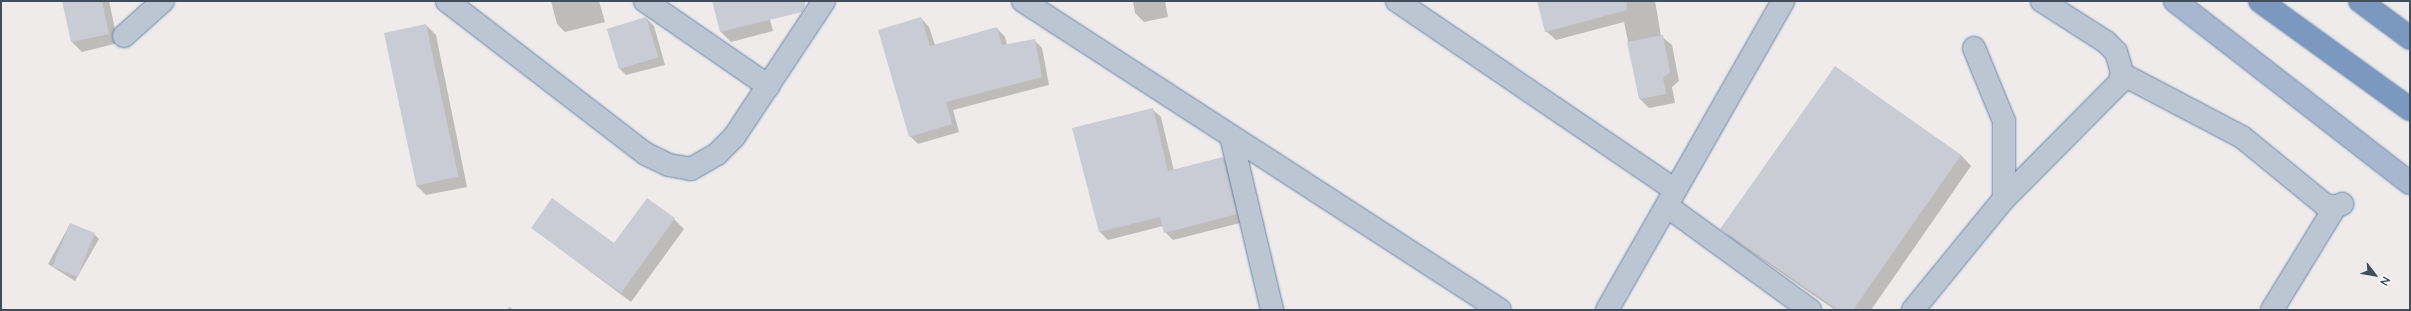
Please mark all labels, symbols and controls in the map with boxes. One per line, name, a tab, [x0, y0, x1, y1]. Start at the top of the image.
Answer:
north arrow	[2355, 255, 2395, 295]
text: N	[2378, 274, 2393, 288]

